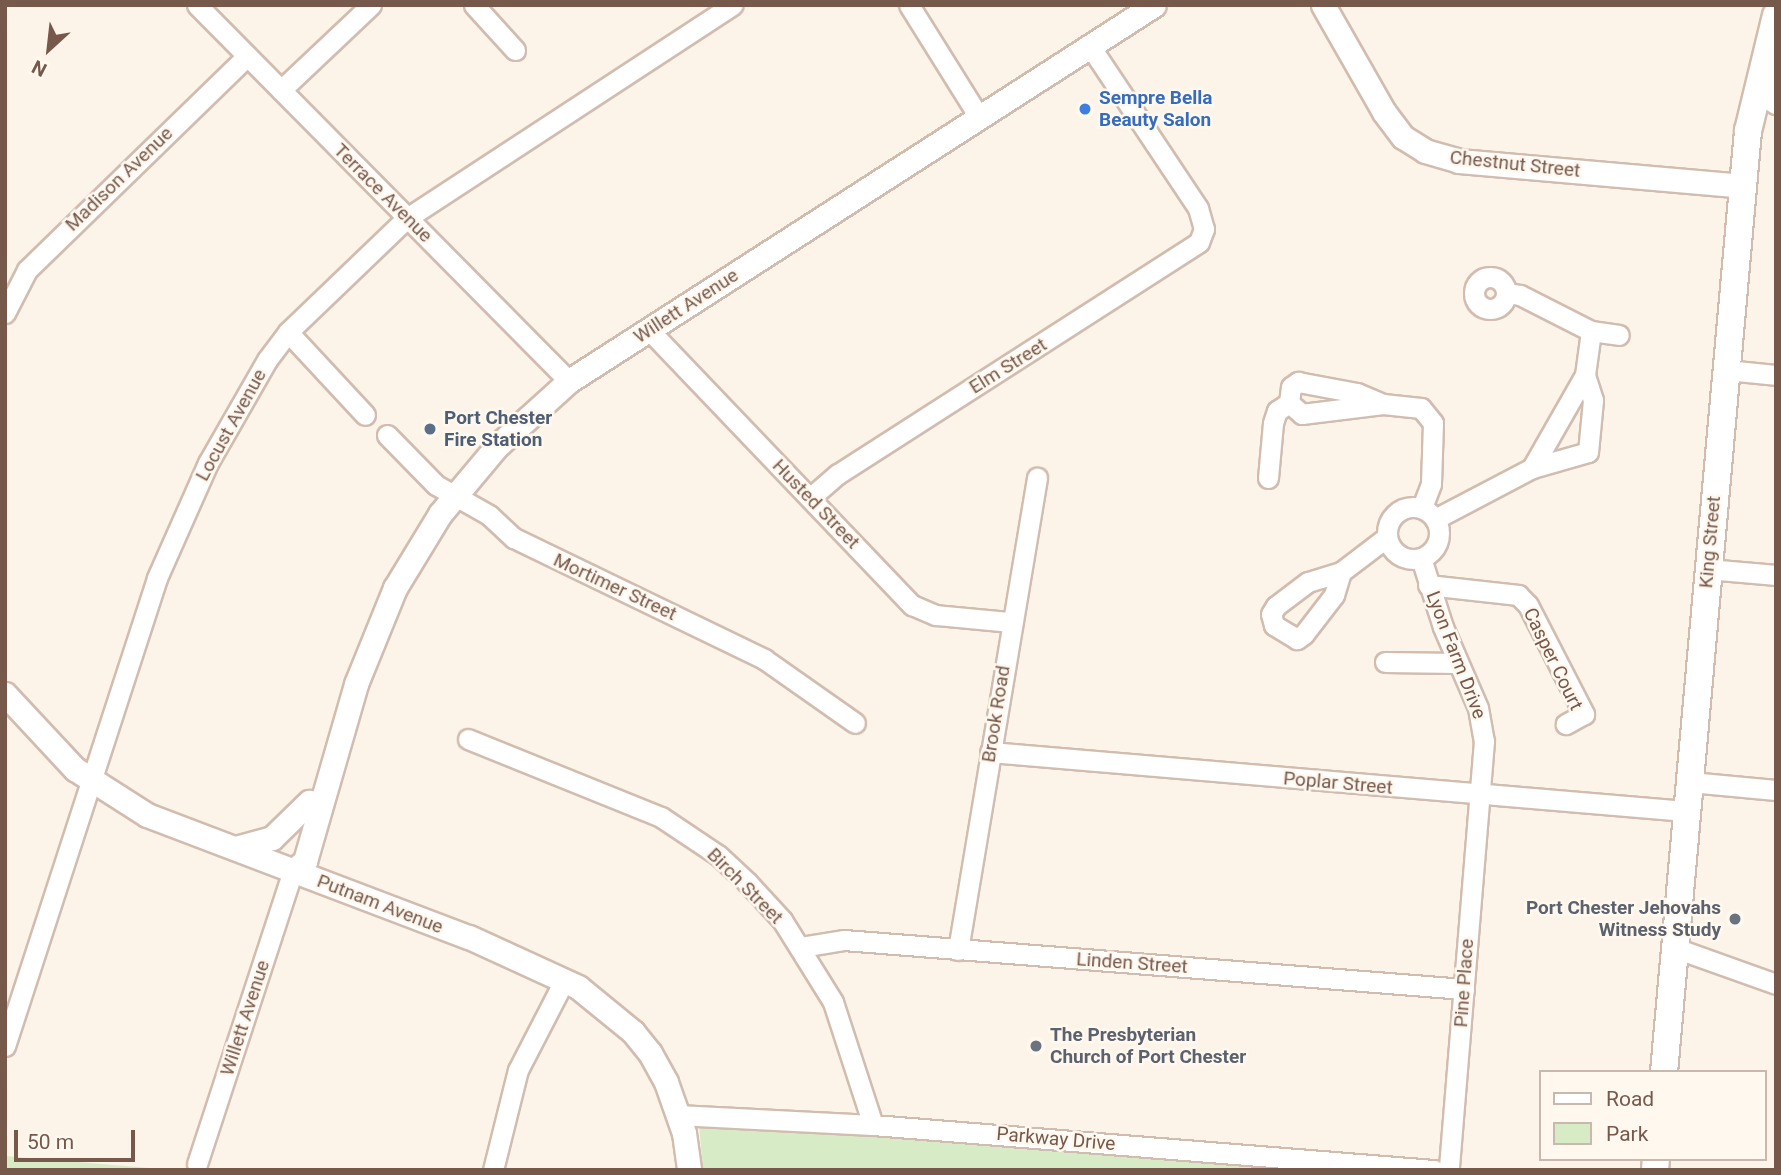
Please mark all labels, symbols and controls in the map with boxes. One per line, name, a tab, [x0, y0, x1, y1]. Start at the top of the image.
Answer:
north arrow	[14, 14, 84, 84]
text: N	[28, 55, 50, 81]
place label: Sempre Bella Beauty Salon	[1099, 87, 1212, 131]
marker: Sempre Bella Beauty Salon	[1077, 101, 1093, 117]
street label: Madison Avenue	[61, 122, 177, 236]
street label: Terrace Avenue	[329, 139, 437, 247]
street label: Chestnut Street	[1449, 146, 1581, 182]
street label: Willett Avenue	[629, 264, 743, 348]
street label: Elm Street	[965, 333, 1051, 399]
street label: Locust Avenue	[191, 365, 271, 485]
place label: Port Chester Fire Station	[444, 407, 552, 451]
marker: Port Chester Fire Station	[422, 421, 438, 437]
street label: Husted Street	[768, 454, 864, 554]
street label: King Street	[1695, 495, 1725, 589]
street label: Mortimer Street	[550, 549, 680, 625]
street label: Lyon Farm Drive	[1421, 588, 1491, 722]
street label: Casper Court	[1518, 604, 1588, 714]
street label: Brook Road	[977, 664, 1015, 764]
street label: Poplar Street	[1282, 767, 1394, 799]
street label: Birch Street	[702, 843, 788, 929]
street label: Putnam Avenue	[314, 870, 446, 938]
place label: Port Chester Jehovahs Witness Study	[1526, 897, 1721, 941]
marker: Port Chester Jehovahs Witness Study	[1727, 911, 1743, 927]
street label: Pine Place	[1450, 938, 1478, 1028]
street label: Linden Street	[1076, 948, 1188, 978]
street label: Willett Avenue	[216, 957, 274, 1079]
place label: The Presbyterian Church of Port Chester	[1050, 1024, 1246, 1068]
marker: The Presbyterian Church of Port Chester	[1028, 1038, 1044, 1054]
legend	[1540, 1070, 1767, 1161]
text: Road	[1606, 1087, 1654, 1111]
scale bar	[18, 1116, 138, 1160]
street label: Parkway Drive	[996, 1122, 1116, 1156]
text: Park	[1606, 1122, 1648, 1146]
text: 50 m	[27, 1130, 74, 1154]

